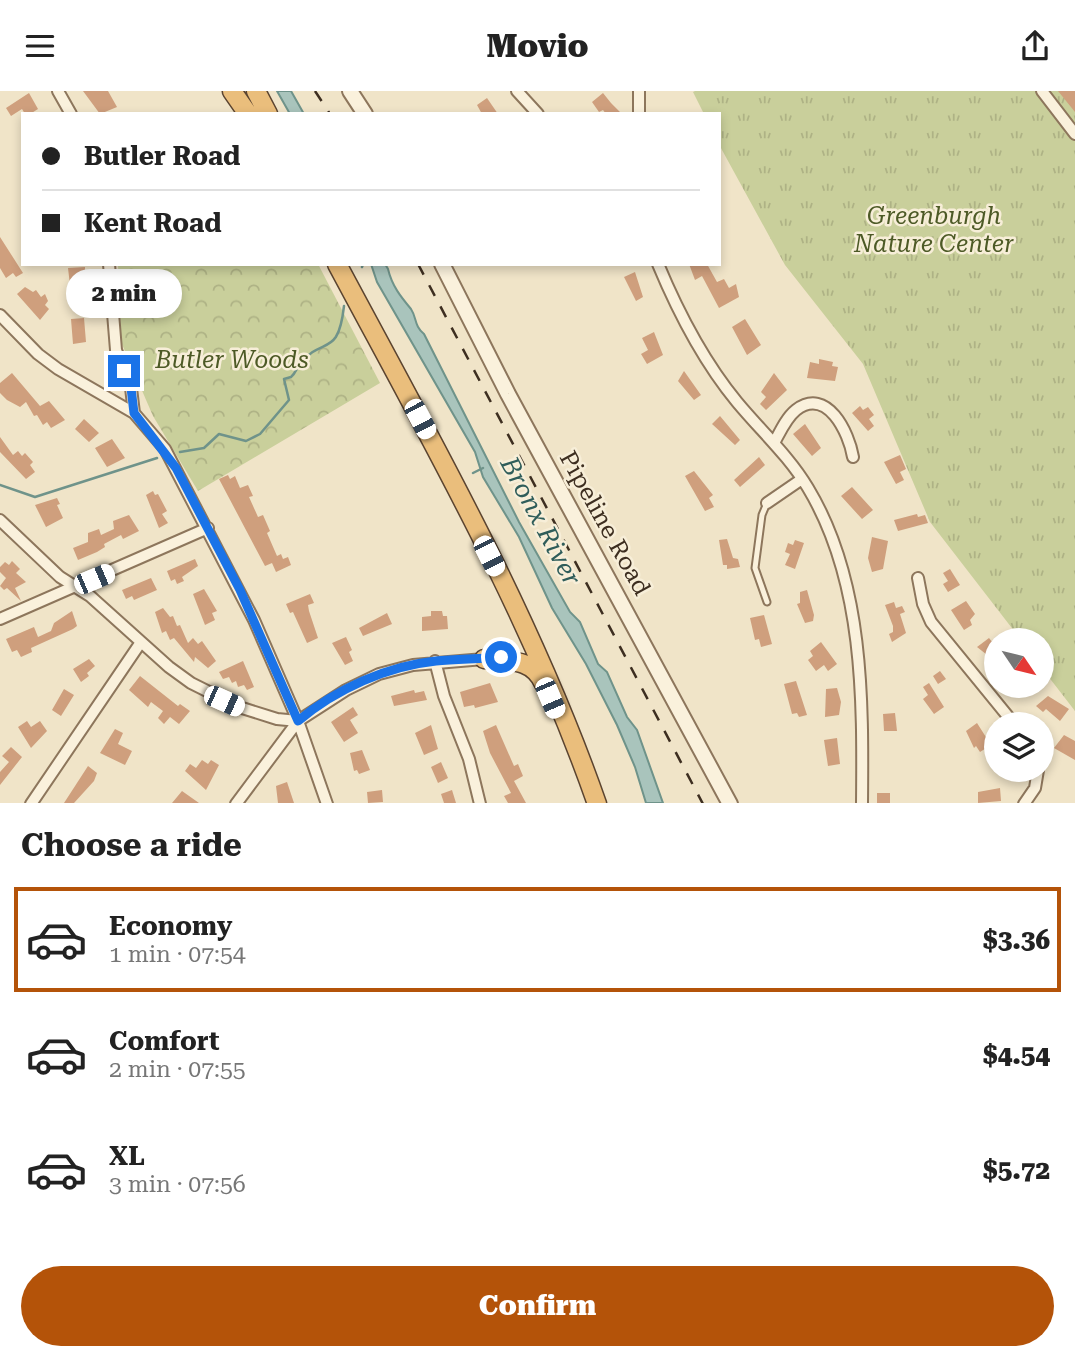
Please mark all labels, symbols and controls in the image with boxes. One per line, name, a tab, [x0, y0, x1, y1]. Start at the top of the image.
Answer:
icon: menu	[21, 27, 59, 65]
text: Movio	[486, 27, 589, 65]
icon: share	[1016, 27, 1054, 65]
text: Butler Road	[84, 141, 240, 171]
park label: Greenburgh Nature Center	[853, 202, 1014, 258]
text: Kent Road	[84, 208, 222, 238]
callout: 2 min	[66, 269, 182, 319]
text: 2 min	[92, 280, 156, 307]
park label: Butler Woods	[154, 346, 309, 374]
route end	[108, 355, 140, 387]
car	[401, 396, 440, 442]
street label: Pipeline Road	[554, 446, 656, 600]
water label: Bronx River	[494, 451, 588, 591]
car	[471, 533, 508, 579]
car	[71, 561, 118, 597]
north arrow	[984, 628, 1054, 698]
map controls	[984, 628, 1054, 782]
route start	[485, 641, 517, 673]
car	[533, 675, 568, 721]
car	[201, 683, 248, 719]
button: layers	[984, 712, 1054, 782]
text: Choose a ride	[21, 826, 242, 864]
icon: car	[25, 908, 88, 971]
text: Economy	[109, 911, 232, 941]
text: $3.36	[983, 925, 1050, 955]
text: 1 min · 07:54	[109, 941, 246, 968]
icon: car	[25, 1023, 88, 1086]
text: Comfort	[109, 1026, 219, 1056]
text: $4.54	[983, 1040, 1050, 1070]
text: 2 min · 07:55	[109, 1056, 246, 1083]
icon: car	[25, 1138, 88, 1201]
text: XL	[109, 1141, 145, 1171]
text: $5.72	[983, 1155, 1050, 1185]
text: 3 min · 07:56	[109, 1171, 246, 1198]
button: Confirm	[21, 1266, 1054, 1346]

